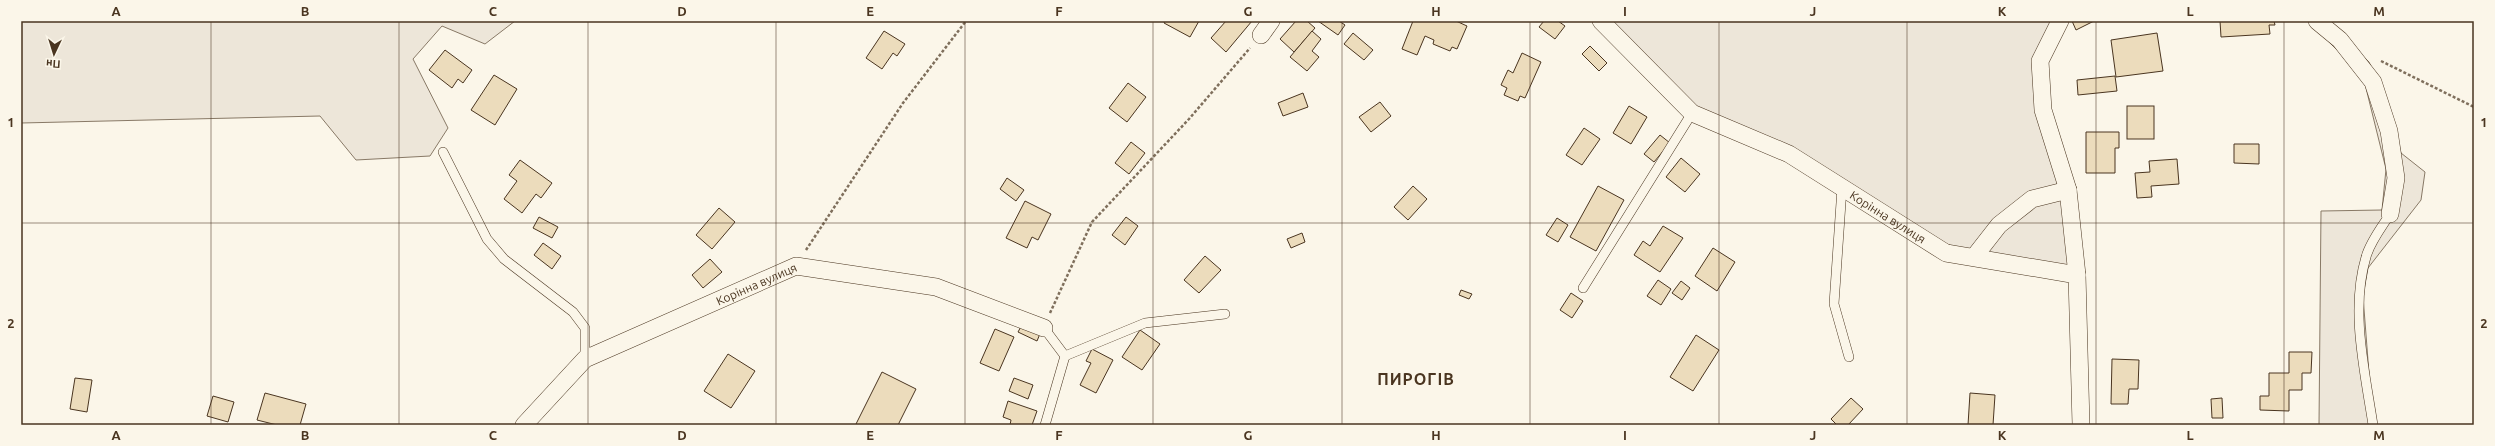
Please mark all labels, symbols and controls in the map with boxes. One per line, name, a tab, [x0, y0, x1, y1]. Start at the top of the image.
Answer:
text: A	[111, 4, 121, 18]
text: B	[301, 4, 310, 18]
text: C	[489, 4, 498, 18]
text: D	[677, 4, 687, 18]
text: E	[866, 4, 874, 18]
text: F	[1055, 4, 1063, 18]
text: G	[1244, 4, 1253, 18]
text: H	[1431, 4, 1441, 18]
text: I	[1623, 4, 1627, 18]
text: J	[1810, 4, 1816, 18]
text: K	[1998, 4, 2007, 18]
text: L	[2186, 4, 2194, 18]
text: M	[2373, 4, 2385, 18]
north arrow	[34, 34, 74, 74]
text: Пн	[46, 57, 61, 70]
text: 1	[7, 115, 15, 129]
text: 1	[2480, 115, 2488, 129]
street label: Корінна вулиця	[1848, 188, 1928, 245]
street label: Корінна вулиця	[714, 260, 799, 307]
text: 2	[7, 316, 15, 330]
text: 2	[2480, 316, 2488, 330]
district label: ПИРОГІВ	[1377, 370, 1455, 388]
text: A	[111, 428, 121, 442]
text: B	[301, 428, 310, 442]
text: C	[489, 428, 498, 442]
text: D	[677, 428, 687, 442]
text: E	[866, 428, 874, 442]
text: F	[1055, 428, 1063, 442]
text: G	[1244, 428, 1253, 442]
text: H	[1431, 428, 1441, 442]
text: I	[1623, 428, 1627, 442]
text: J	[1810, 428, 1816, 442]
text: K	[1998, 428, 2007, 442]
text: L	[2186, 428, 2194, 442]
text: M	[2373, 428, 2385, 442]

